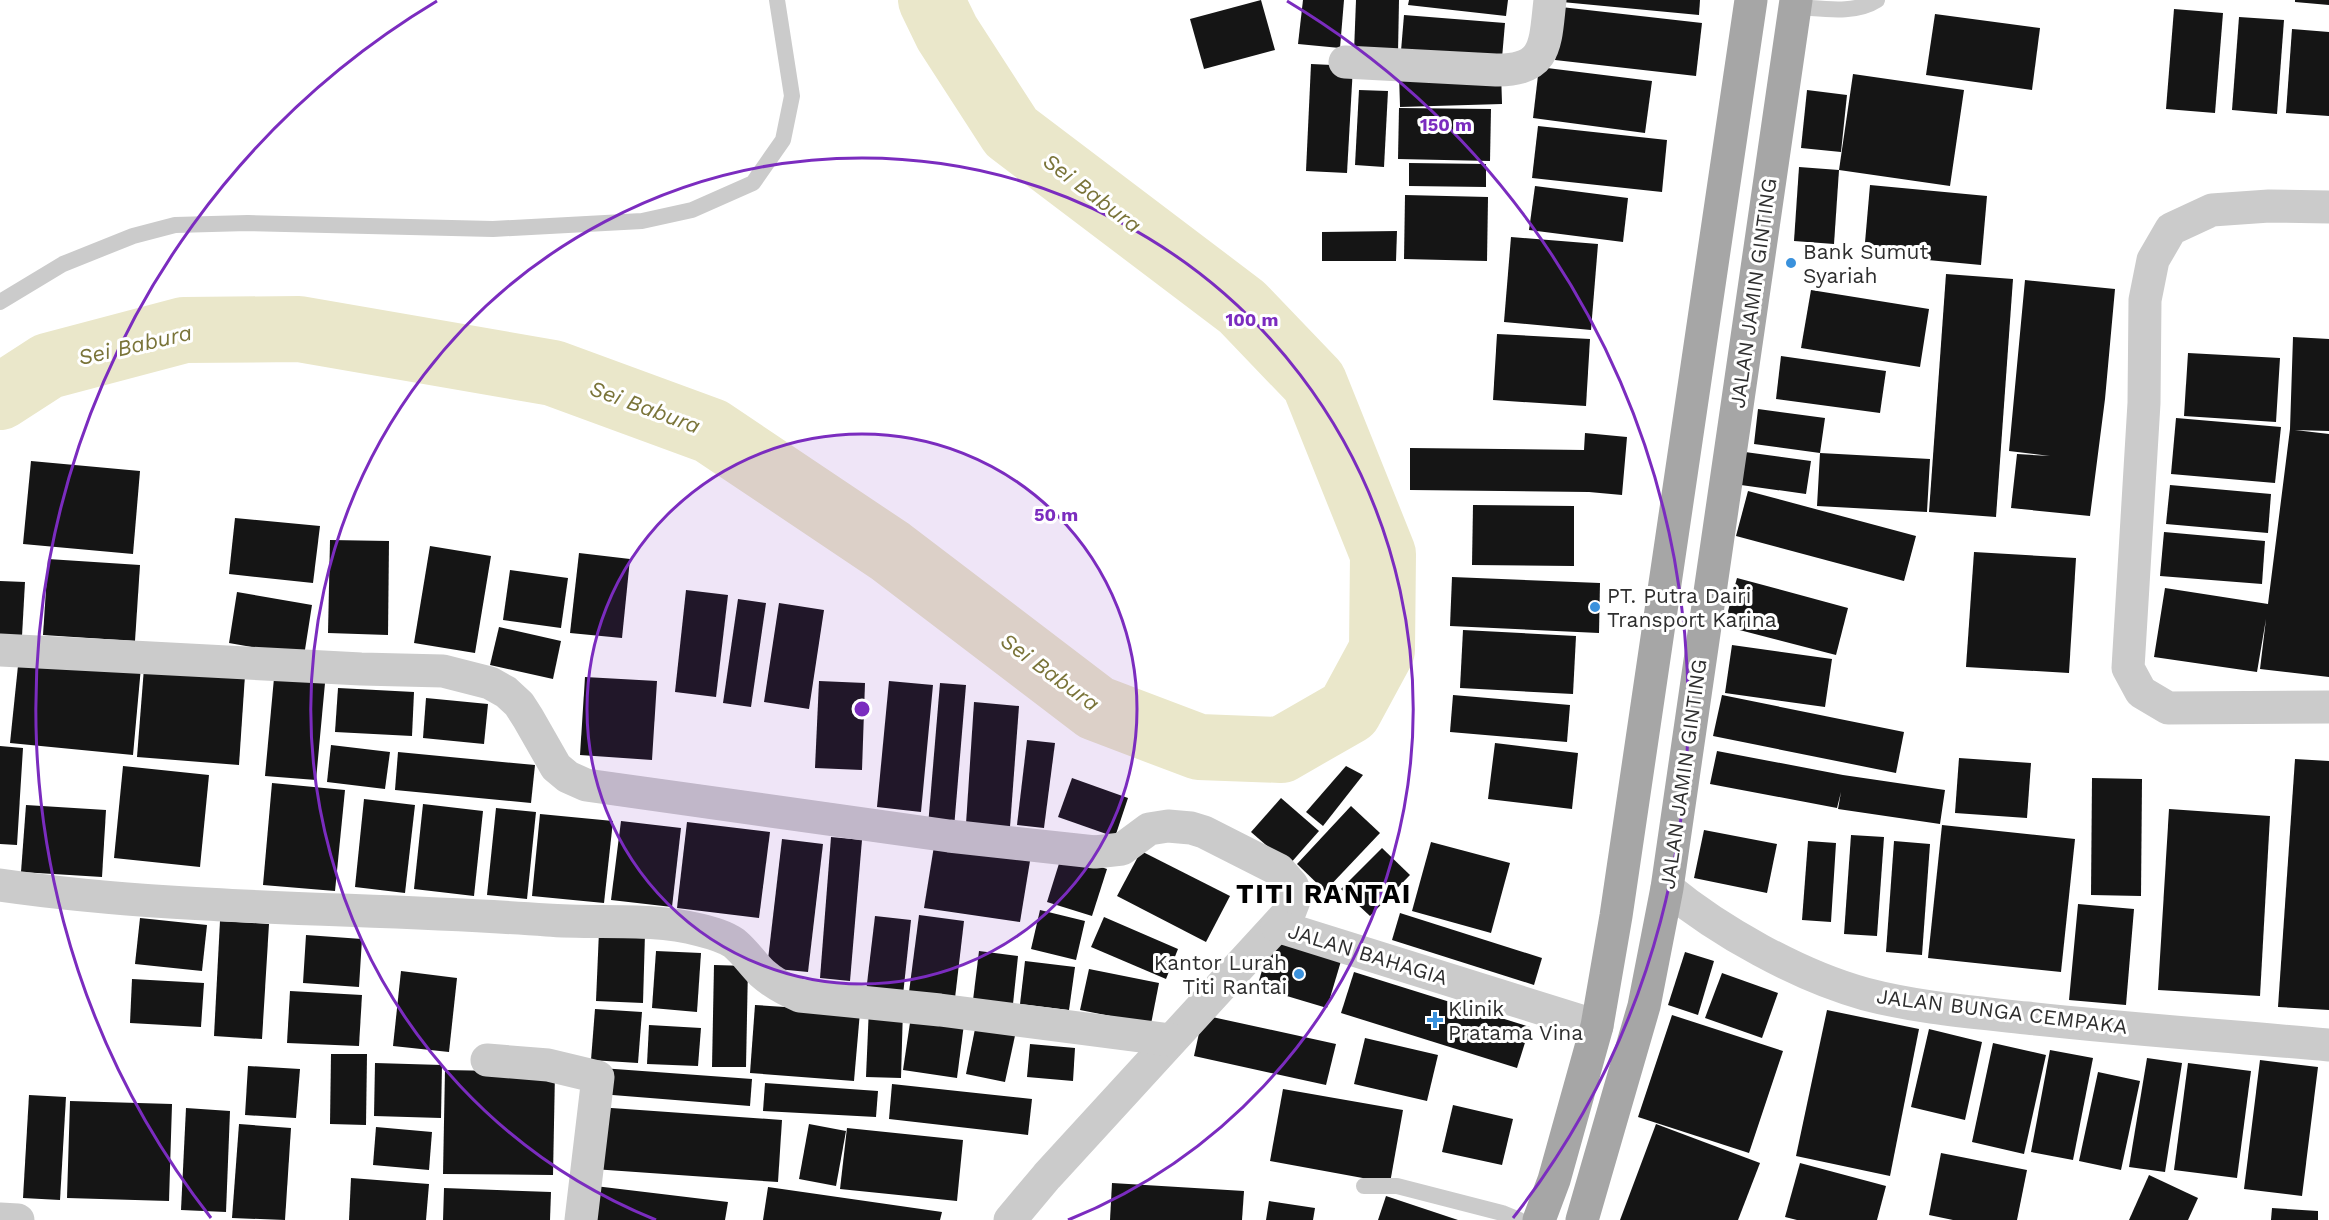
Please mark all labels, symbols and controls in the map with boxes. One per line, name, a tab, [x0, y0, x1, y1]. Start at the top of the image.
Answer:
text: 150 m	[1420, 114, 1472, 135]
water label: Sei Babura	[1038, 148, 1146, 238]
street label: JALAN JAMIN GINTING	[1724, 176, 1782, 410]
place label: Bank Sumut Syariah	[1803, 239, 1928, 288]
marker: Bank Sumut Syariah	[1784, 256, 1798, 270]
text: 100 m	[1225, 309, 1279, 330]
water label: Sei Babura	[76, 320, 194, 370]
water label: Sei Babura	[586, 375, 704, 439]
text: 50 m	[1034, 504, 1078, 525]
place label: PT. Putra Dairi Transport Karina	[1607, 583, 1777, 632]
marker: PT. Putra Dairi Transport Karina	[1588, 600, 1602, 614]
water label: Sei Babura	[996, 628, 1104, 716]
street label: JALAN JAMIN GINTING	[1654, 657, 1712, 891]
centre of rings	[852, 699, 872, 719]
district label: TITI RANTAI	[1236, 878, 1412, 910]
street label: JALAN BAHAGIA	[1285, 918, 1451, 990]
place label: Kantor Lurah Titi Rantai	[1154, 950, 1287, 999]
marker: Kantor Lurah Titi Rantai	[1292, 967, 1306, 981]
street label: JALAN BUNGA CEMPAKA	[1875, 983, 2129, 1039]
place label: Klinik Pratama Vina	[1448, 996, 1583, 1045]
marker: Klinik Pratama Vina	[1426, 1011, 1444, 1029]

